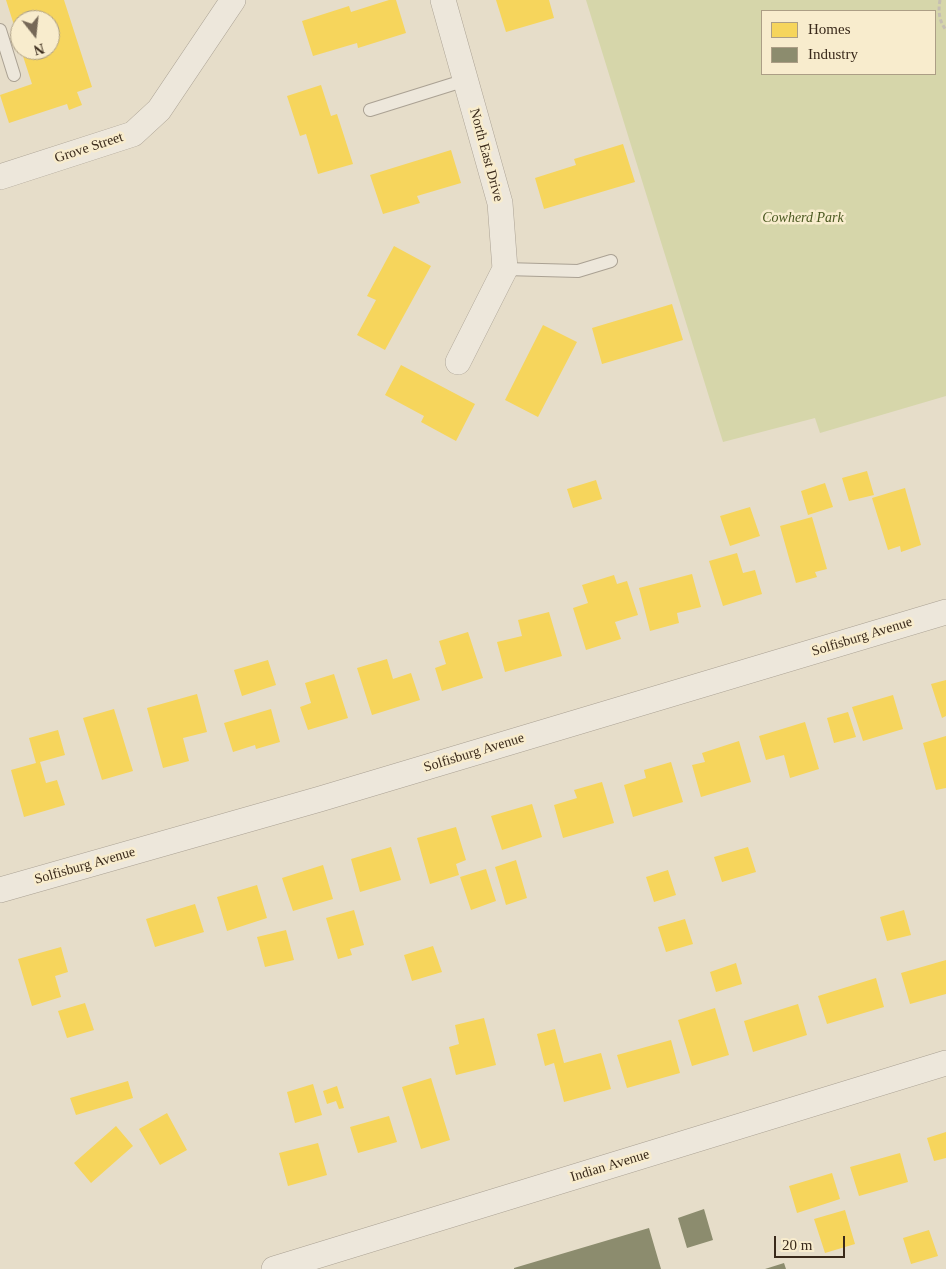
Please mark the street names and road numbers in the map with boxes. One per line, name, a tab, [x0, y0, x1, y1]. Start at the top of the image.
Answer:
street label: North East Drive	[466, 107, 506, 203]
street label: Grove Street	[53, 129, 125, 167]
street label: Solfisburg Avenue	[810, 614, 914, 660]
street label: Solfisburg Avenue	[422, 730, 526, 776]
street label: Solfisburg Avenue	[33, 844, 137, 888]
street label: Indian Avenue	[568, 1146, 652, 1186]

